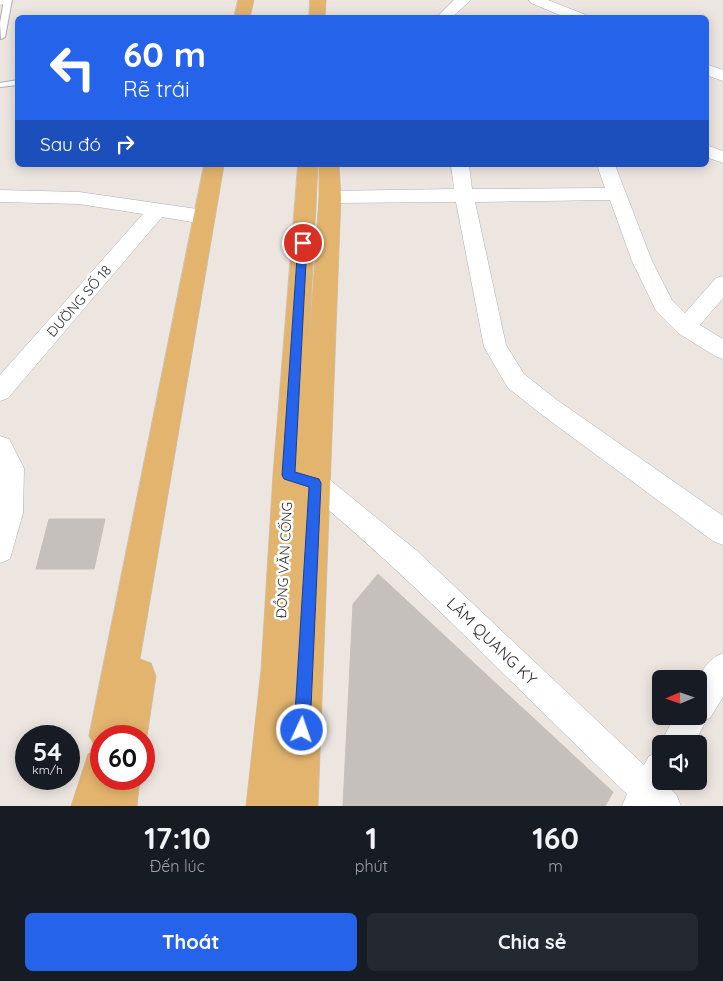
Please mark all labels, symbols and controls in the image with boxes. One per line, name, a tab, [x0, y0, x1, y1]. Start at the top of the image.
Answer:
text: 60 m	[123, 32, 206, 76]
icon: left	[40, 35, 105, 100]
text: Rẽ trái	[123, 75, 190, 103]
icon: right	[111, 130, 139, 158]
text: Sau đó	[40, 132, 101, 156]
pin	[282, 222, 324, 264]
icon: arrive	[289, 229, 317, 257]
street label: ĐƯỜNG SỐ 18	[43, 261, 115, 341]
street label: ĐỒNG VĂN CỐNG	[272, 501, 296, 619]
street label: LÂM QUANG KY	[443, 593, 541, 689]
north arrow	[652, 670, 708, 725]
map controls	[652, 670, 707, 790]
position arrow	[275, 703, 327, 755]
speed limit sign: 60	[90, 725, 155, 790]
button: sound	[652, 735, 707, 790]
text: 54	[33, 736, 62, 767]
text: km/h	[32, 762, 63, 777]
text: 17:10	[144, 819, 211, 857]
text: 1	[366, 819, 377, 857]
text: 160	[532, 819, 579, 857]
text: Đến lúc	[150, 856, 205, 876]
text: phút	[355, 856, 388, 876]
text: m	[548, 856, 563, 876]
button: Thoát	[25, 913, 357, 971]
button: Chia sẻ	[367, 913, 698, 971]

